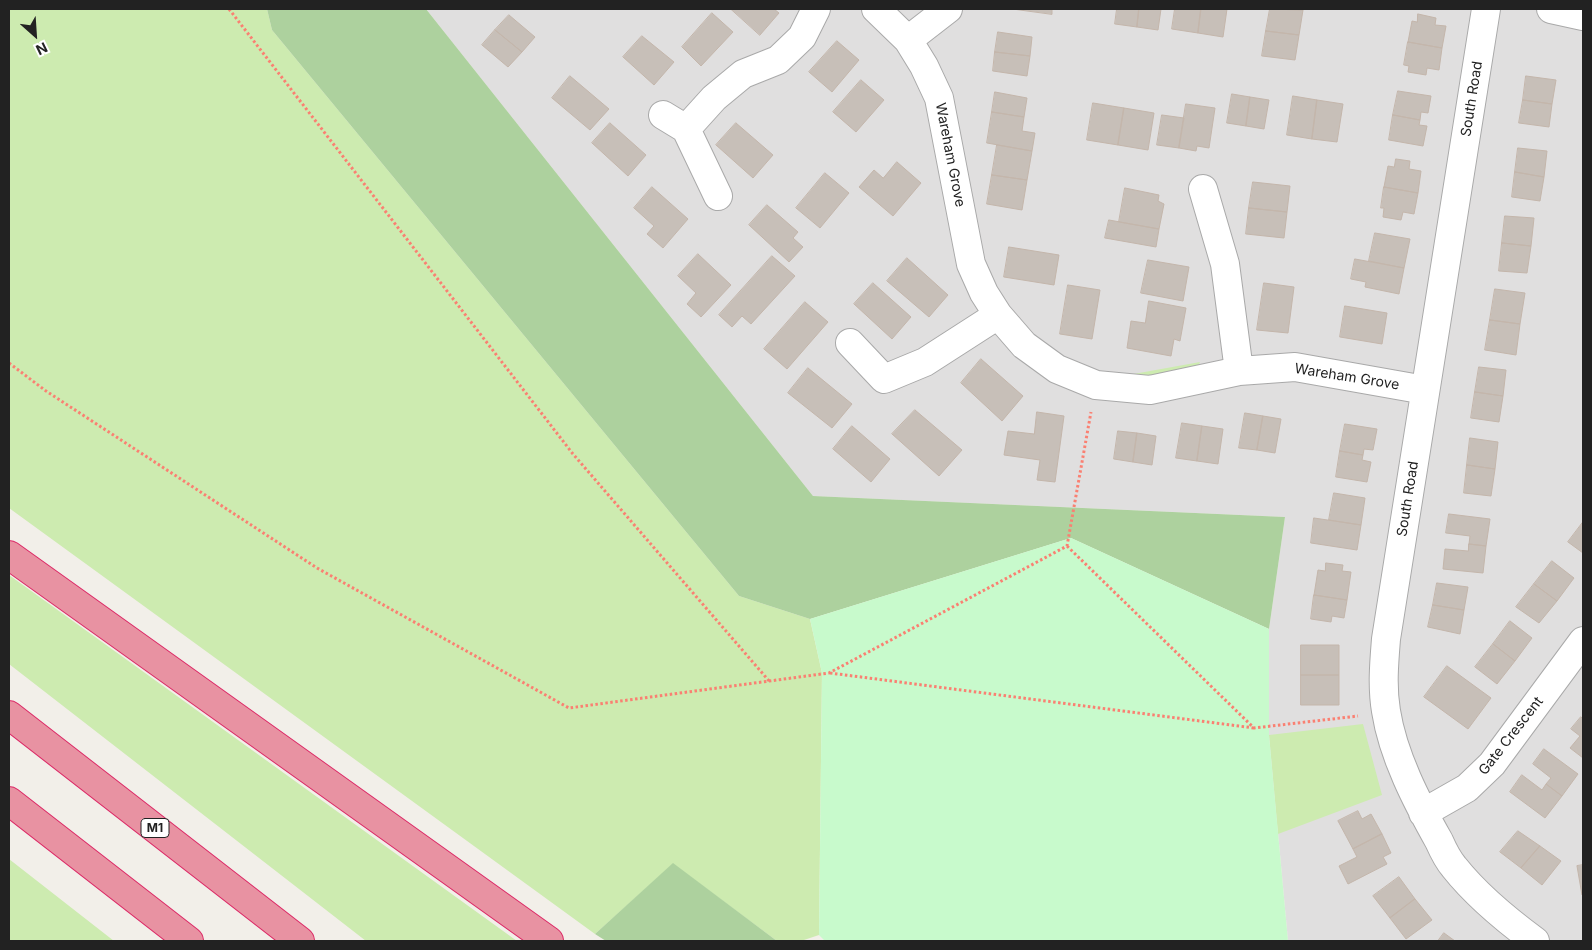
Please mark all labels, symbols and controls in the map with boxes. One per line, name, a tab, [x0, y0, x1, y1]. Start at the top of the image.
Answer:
north arrow	[10, 10, 60, 60]
text: N	[33, 39, 50, 59]
street label: South Road	[1458, 60, 1486, 138]
street label: Wareham Grove	[932, 101, 968, 209]
street label: Wareham Grove	[1293, 360, 1401, 394]
street label: South Road	[1394, 460, 1422, 538]
street label: Gate Crescent	[1475, 694, 1547, 778]
road number: M1	[141, 818, 169, 838]

